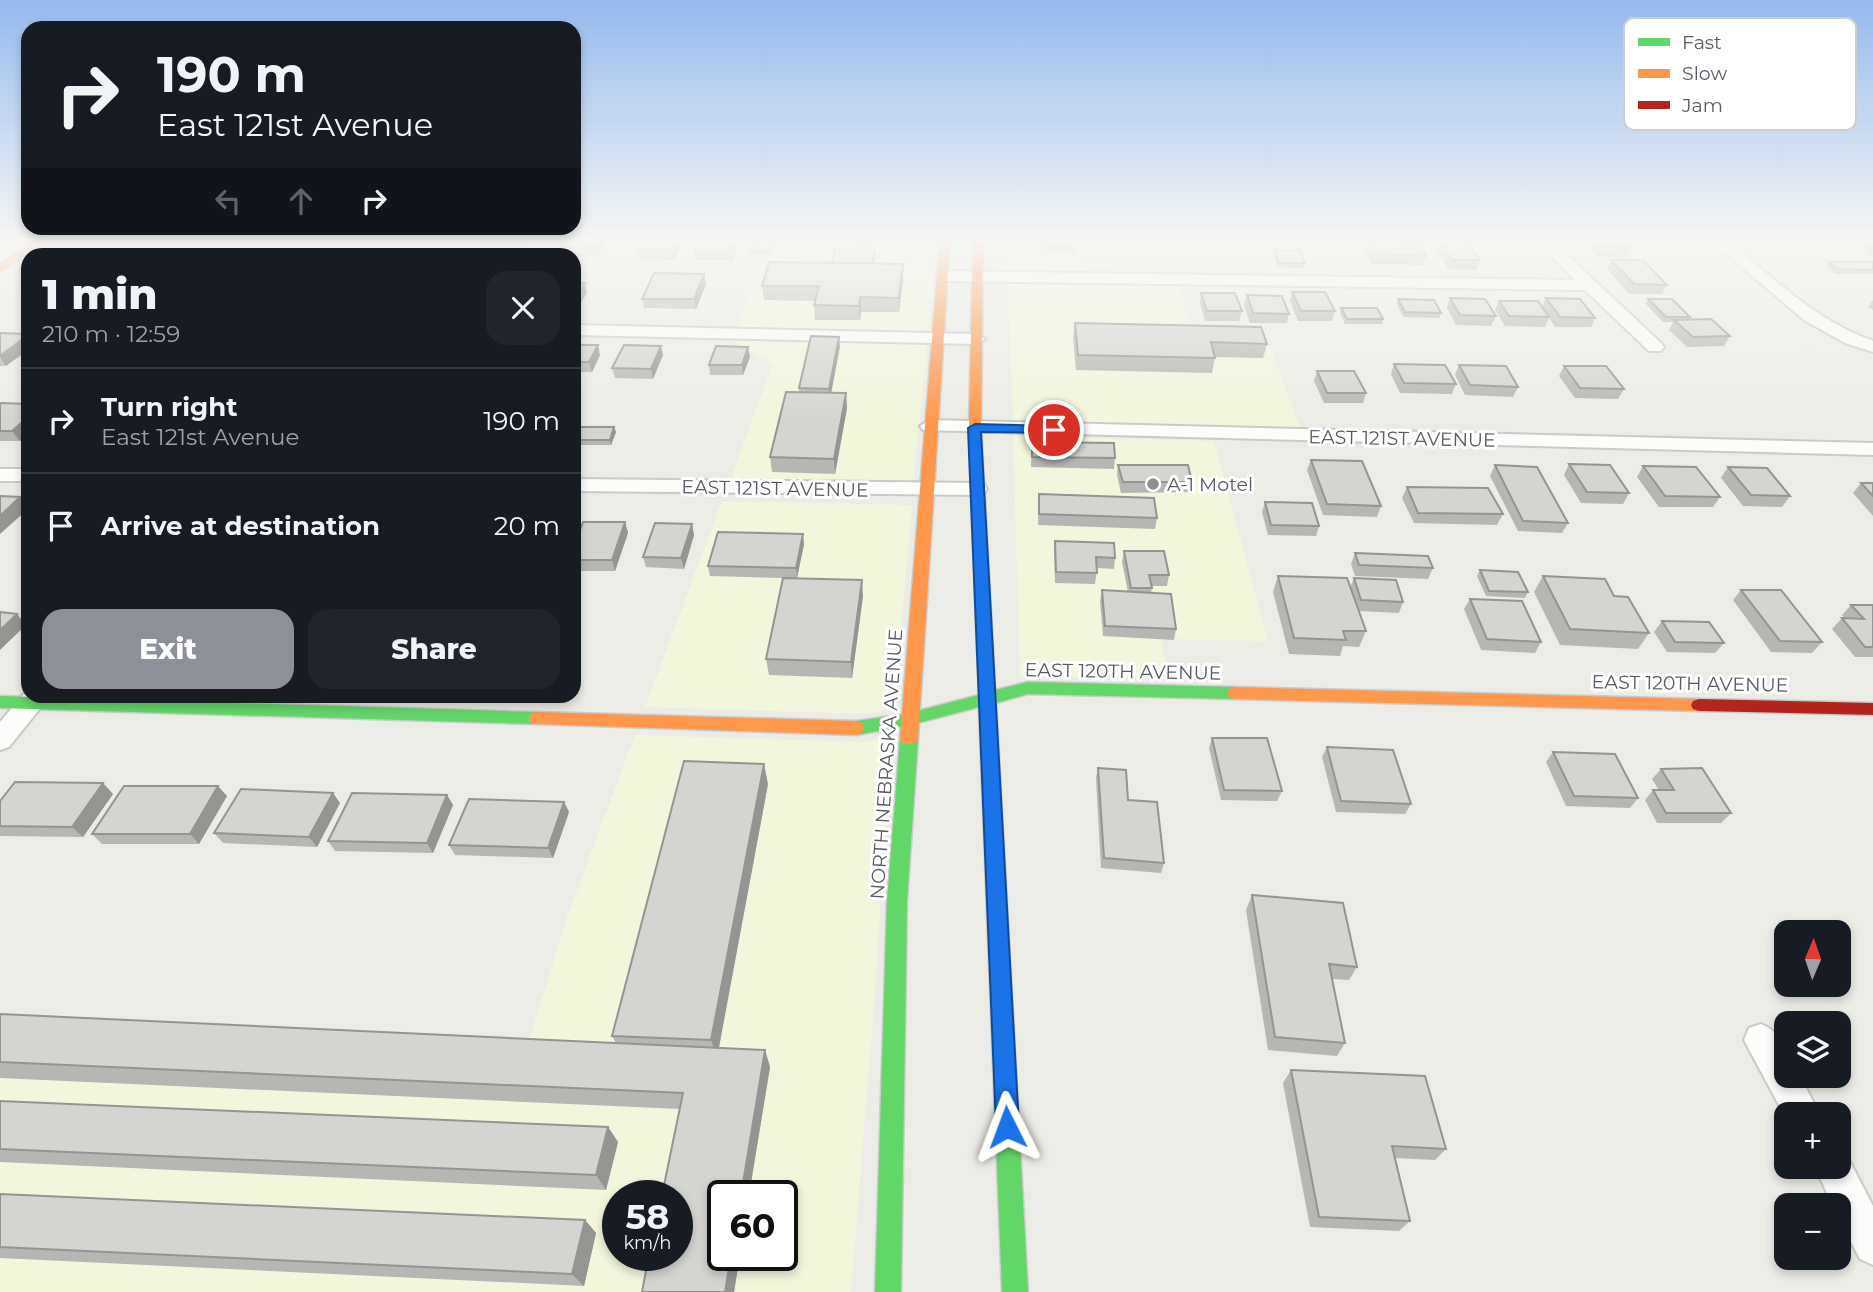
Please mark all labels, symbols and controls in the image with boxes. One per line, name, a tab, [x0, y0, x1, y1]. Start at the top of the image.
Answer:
legend	[1624, 18, 1856, 130]
text: Fast	[1682, 31, 1722, 54]
text: 190 m	[157, 45, 306, 104]
icon: right	[42, 49, 133, 140]
text: Slow	[1682, 62, 1727, 85]
text: Jam	[1681, 94, 1723, 117]
text: East 121st Avenue	[157, 105, 433, 144]
icon: left	[209, 182, 247, 220]
icon: ahead	[282, 182, 320, 220]
icon: right	[355, 182, 393, 220]
text: 1 min	[42, 268, 158, 320]
button: close	[486, 271, 560, 345]
text: 210 m · 12:59	[42, 320, 180, 348]
text: Turn right	[101, 391, 237, 423]
pin	[1024, 400, 1084, 460]
icon: right	[42, 402, 80, 440]
text: 190 m	[483, 405, 560, 437]
icon: arrive	[1035, 411, 1073, 449]
text: East 121st Avenue	[101, 423, 299, 451]
street label: EAST 121ST AVENUE	[1308, 425, 1496, 452]
place label: A-1 Motel	[1167, 473, 1253, 496]
street label: EAST 121ST AVENUE	[681, 475, 869, 502]
marker: A-1 Motel	[1145, 476, 1161, 492]
icon: arrive	[42, 507, 80, 545]
text: Arrive at destination	[101, 510, 380, 542]
text: 20 m	[494, 510, 560, 542]
button: Exit	[42, 609, 294, 689]
button: Share	[308, 609, 560, 689]
street label: NORTH NEBRASKA AVENUE	[866, 628, 907, 900]
street label: EAST 120TH AVENUE	[1024, 658, 1222, 685]
street label: EAST 120TH AVENUE	[1591, 670, 1789, 697]
north arrow	[1774, 920, 1852, 998]
map controls	[1774, 920, 1851, 1270]
button: layers	[1774, 1011, 1851, 1088]
position arrow	[970, 1090, 1044, 1164]
button: +	[1774, 1102, 1851, 1179]
speed limit sign: 60	[707, 1180, 798, 1271]
button: −	[1774, 1193, 1851, 1270]
text: 58	[626, 1195, 669, 1238]
text: km/h	[623, 1232, 672, 1254]

